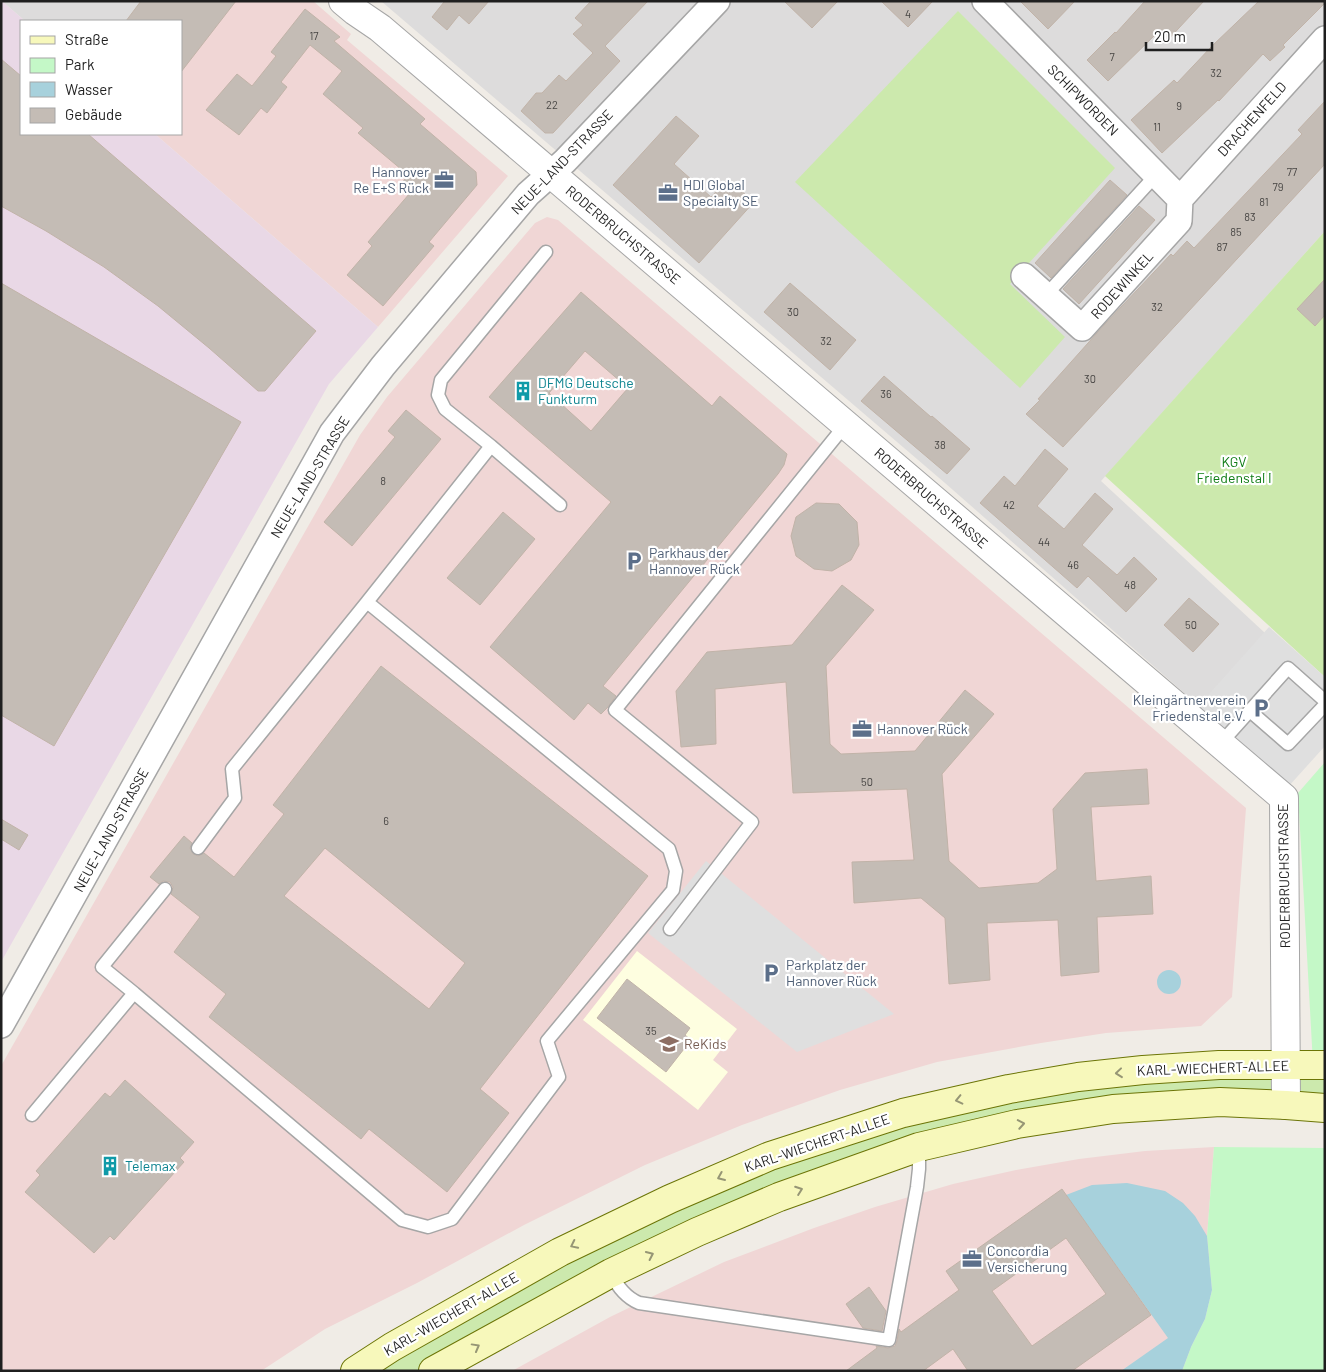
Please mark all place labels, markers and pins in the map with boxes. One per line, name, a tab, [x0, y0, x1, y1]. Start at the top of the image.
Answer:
place label: Hannover Re E+S Rück	[353, 163, 429, 196]
office icon: Hannover Re E+S Rück	[433, 169, 455, 191]
place label: HDI Global Specialty SE	[683, 176, 759, 209]
office icon: HDI Global Specialty SE	[657, 182, 679, 204]
place label: DFMG Deutsche Funkturm	[538, 374, 634, 407]
building icon: DFMG Deutsche Funkturm	[512, 380, 534, 402]
place label: Parkhaus der Hannover Rück	[649, 544, 740, 577]
parking icon: Parkhaus der Hannover Rück	[623, 550, 645, 572]
place label: Kleingärtnerverein Friedenstal e.V.	[1133, 691, 1246, 724]
parking icon: Kleingärtnerverein Friedenstal e.V.	[1250, 697, 1272, 719]
office icon: Hannover Rück	[851, 718, 873, 740]
place label: Hannover Rück	[877, 720, 968, 737]
place label: Parkplatz der Hannover Rück	[786, 956, 877, 989]
parking icon: Parkplatz der Hannover Rück	[760, 962, 782, 984]
school or university icon: ReKids	[658, 1033, 680, 1055]
place label: ReKids	[684, 1035, 727, 1052]
building icon: Telemax	[99, 1155, 121, 1177]
place label: Telemax	[125, 1157, 176, 1174]
place label: Concordia Versicherung	[987, 1242, 1067, 1275]
office icon: Concordia Versicherung	[961, 1248, 983, 1270]

